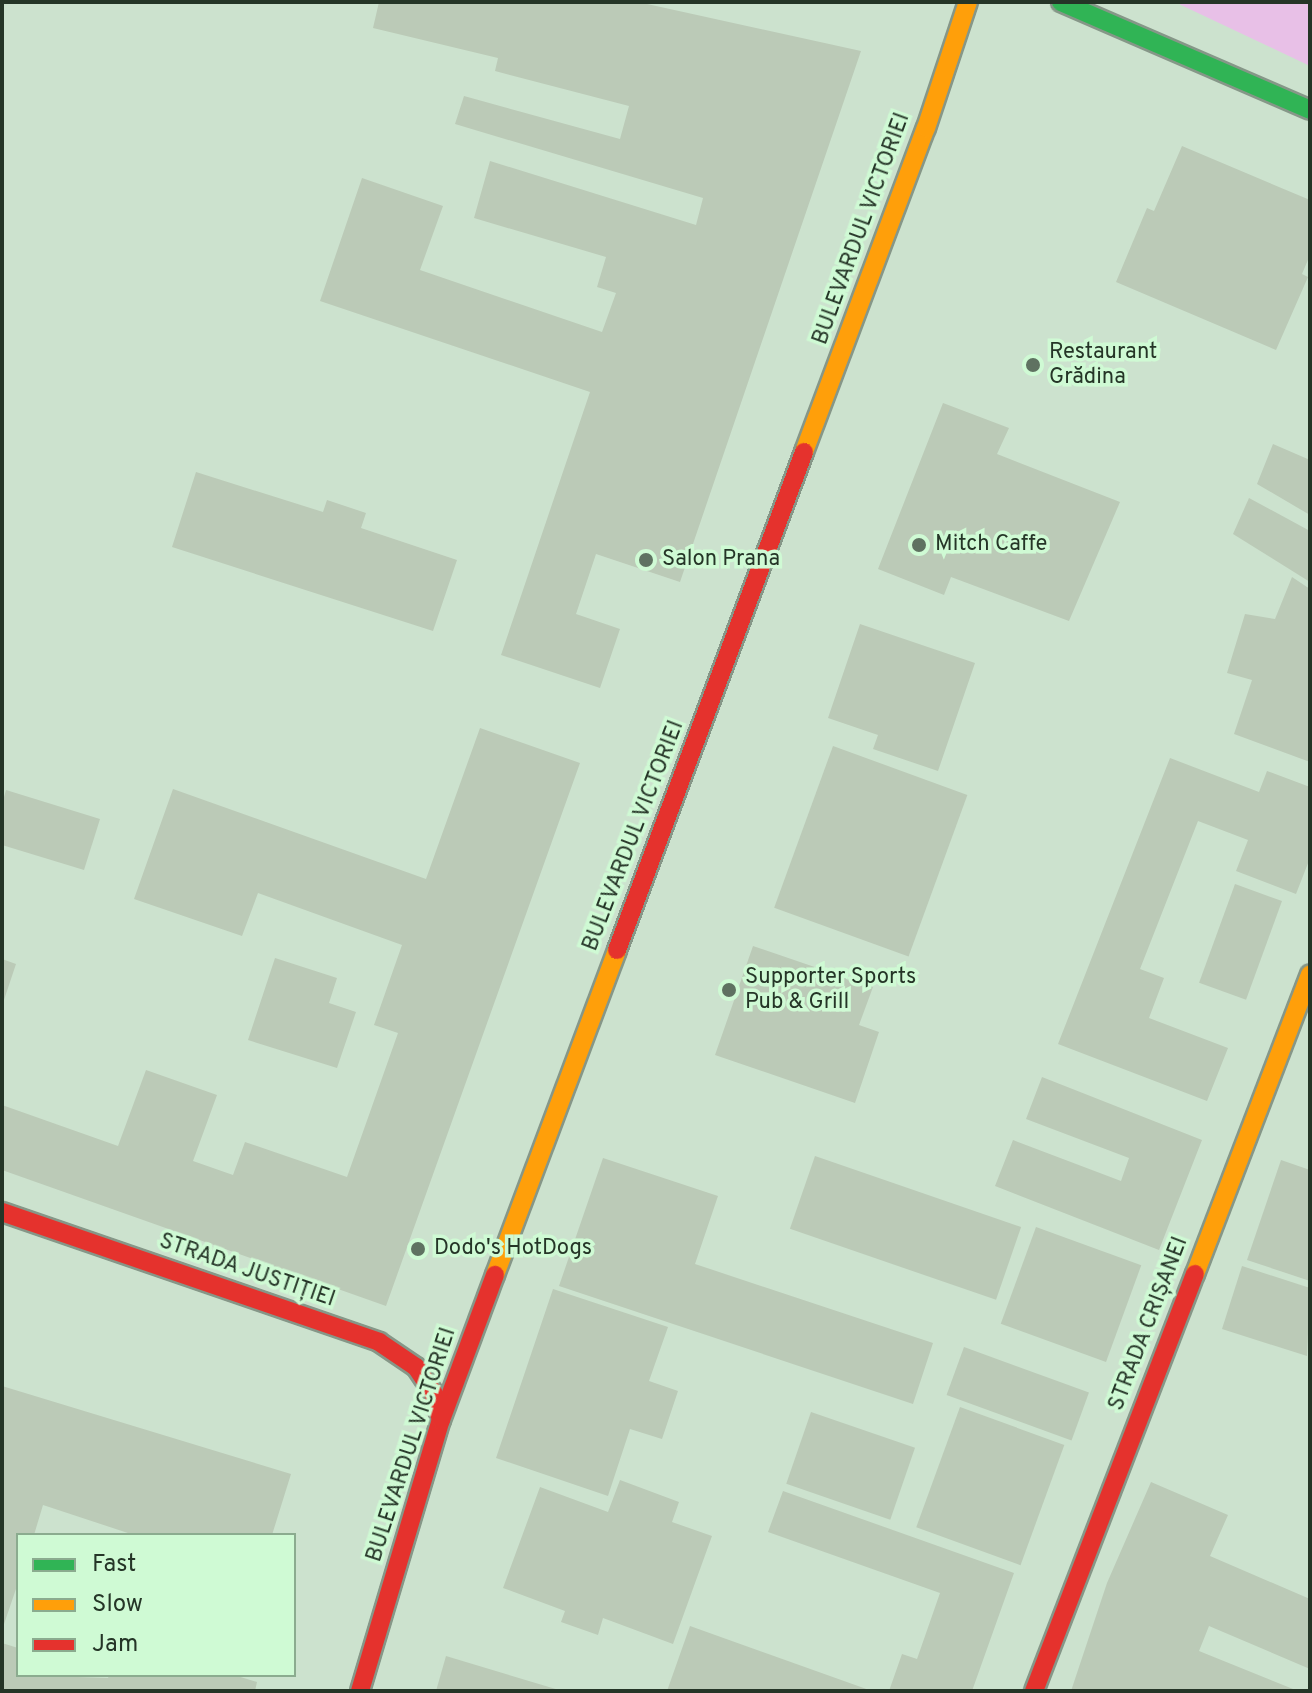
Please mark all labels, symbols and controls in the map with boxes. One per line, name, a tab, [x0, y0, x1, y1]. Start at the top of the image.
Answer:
street label: BULEVARDUL VICTORIEI	[808, 109, 916, 349]
place label: Restaurant Grădina	[1049, 339, 1157, 390]
marker: Restaurant Grădina	[1024, 356, 1042, 374]
place label: Mitch Caffe	[935, 532, 1047, 558]
marker: Mitch Caffe	[910, 536, 928, 554]
place label: Salon Prana	[662, 547, 780, 573]
marker: Salon Prana	[637, 551, 655, 569]
street label: BULEVARDUL VICTORIEI	[578, 716, 690, 956]
place label: Supporter Sports Pub & Grill	[745, 964, 916, 1016]
marker: Supporter Sports Pub & Grill	[720, 981, 738, 999]
street label: STRADA JUSTIȚIEI	[155, 1228, 339, 1314]
street label: STRADA CRIȘANEI	[1104, 1233, 1194, 1415]
place label: Dodo's HotDogs	[434, 1236, 592, 1262]
marker: Dodo's HotDogs	[409, 1240, 427, 1258]
street label: BULEVARDUL VICTORIEI	[361, 1324, 463, 1566]
legend	[16, 1533, 296, 1677]
text: Fast	[92, 1550, 136, 1580]
text: Slow	[92, 1590, 143, 1620]
text: Jam	[92, 1630, 138, 1660]

